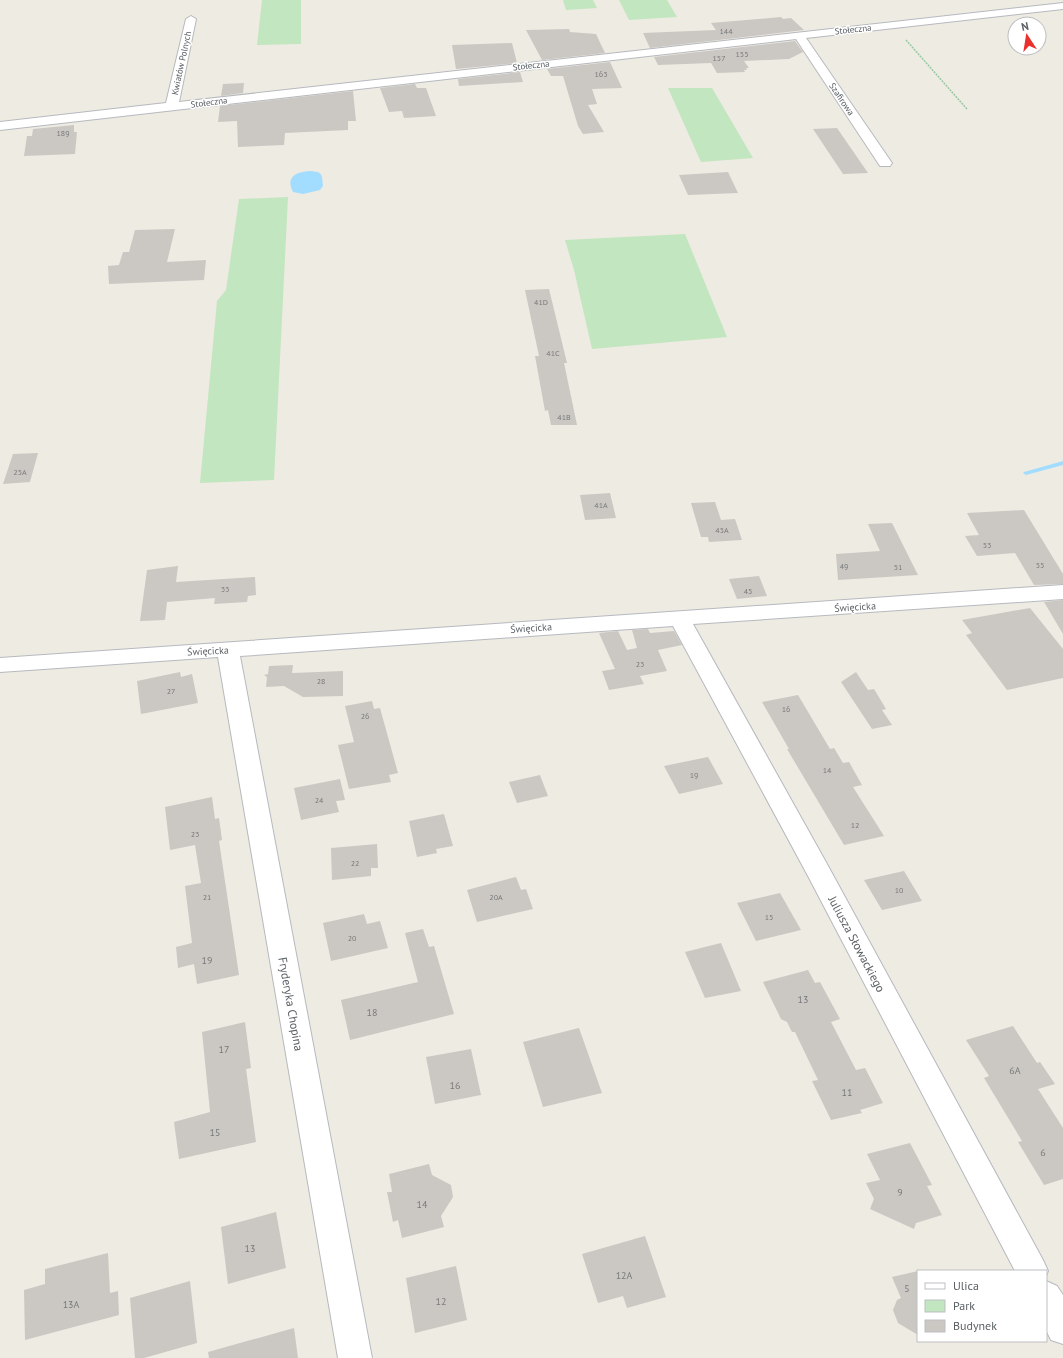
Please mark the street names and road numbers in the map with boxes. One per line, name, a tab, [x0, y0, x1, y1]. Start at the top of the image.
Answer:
street label: Stołeczna	[834, 22, 872, 36]
street label: Kwiatów Polnych	[169, 30, 193, 96]
street label: Stołeczna	[512, 58, 550, 72]
street label: Szafirowa	[827, 81, 857, 117]
street label: Stołeczna	[190, 94, 228, 110]
street label: Święcicka	[834, 599, 876, 615]
street label: Święcicka	[510, 620, 552, 636]
street label: Święcicka	[187, 643, 229, 659]
street label: Juliusza Słowackiego	[825, 892, 889, 995]
street label: Fryderyka Chopina	[275, 956, 307, 1052]

